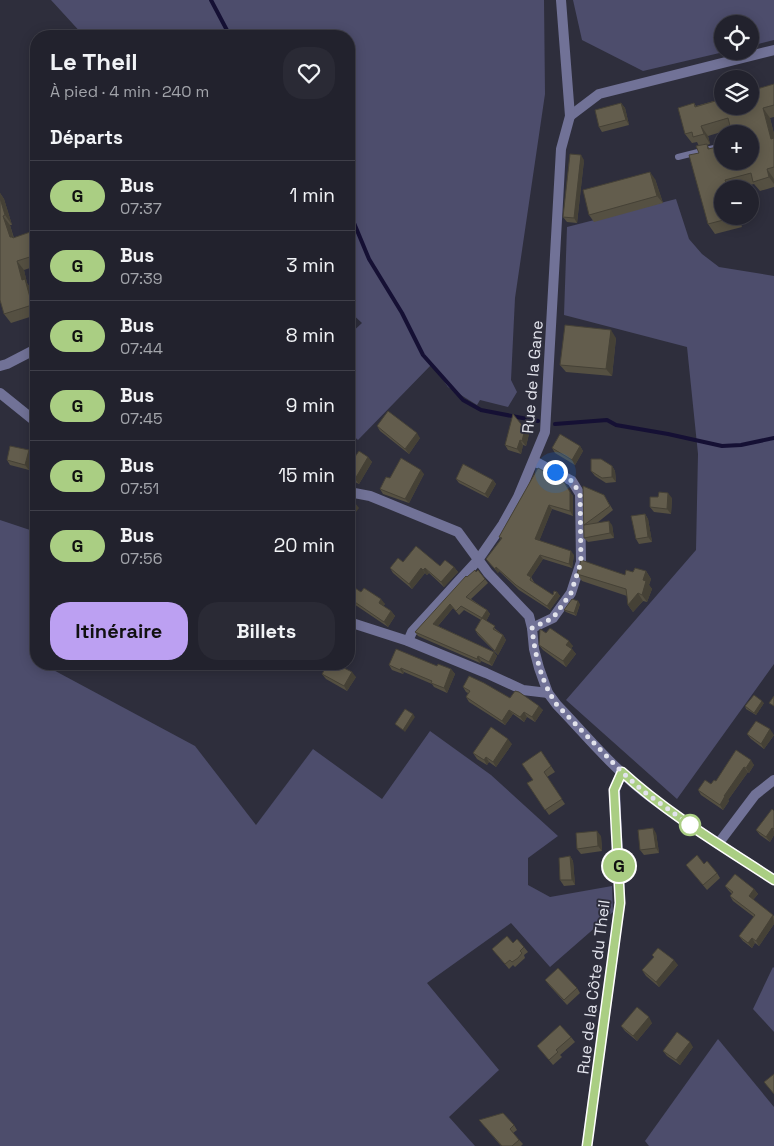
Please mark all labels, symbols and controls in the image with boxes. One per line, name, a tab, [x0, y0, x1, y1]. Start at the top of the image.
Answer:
map controls	[714, 15, 759, 225]
button: locate	[714, 15, 759, 60]
text: Le Theil	[50, 46, 138, 77]
button: heart	[283, 47, 335, 99]
button: layers	[714, 70, 759, 115]
text: À pied · 4 min · 240 m	[50, 81, 209, 102]
text: Départs	[50, 125, 123, 150]
button: +	[714, 125, 759, 170]
text: Bus	[120, 173, 154, 198]
button: −	[714, 180, 759, 225]
text: 1 min	[290, 183, 335, 208]
text: G	[72, 184, 83, 207]
text: 07:37	[120, 198, 162, 219]
text: Bus	[120, 243, 154, 268]
text: 3 min	[286, 253, 335, 278]
text: G	[72, 254, 83, 277]
text: 07:39	[120, 268, 163, 289]
text: Bus	[120, 313, 154, 338]
street label: Rue de la Gane	[517, 320, 548, 435]
text: 8 min	[286, 323, 335, 348]
text: G	[72, 324, 83, 347]
text: 07:44	[120, 338, 163, 359]
text: Bus	[120, 383, 154, 408]
text: 9 min	[286, 393, 335, 418]
text: G	[72, 394, 83, 417]
text: 07:45	[120, 408, 163, 429]
text: Bus	[120, 453, 154, 478]
your location	[543, 460, 568, 485]
text: 15 min	[278, 463, 335, 488]
text: G	[72, 464, 83, 487]
text: 07:51	[120, 478, 159, 499]
text: Bus	[120, 523, 154, 548]
text: 20 min	[274, 533, 335, 558]
text: G	[72, 534, 83, 557]
text: 07:56	[120, 548, 162, 569]
button: Itinéraire	[50, 602, 188, 660]
button: Billets	[198, 602, 335, 660]
unlabelled marker	[679, 814, 701, 836]
line badge: G	[603, 850, 635, 882]
text: G	[613, 854, 625, 877]
street label: Rue de la Côte du Theil	[572, 899, 615, 1075]

